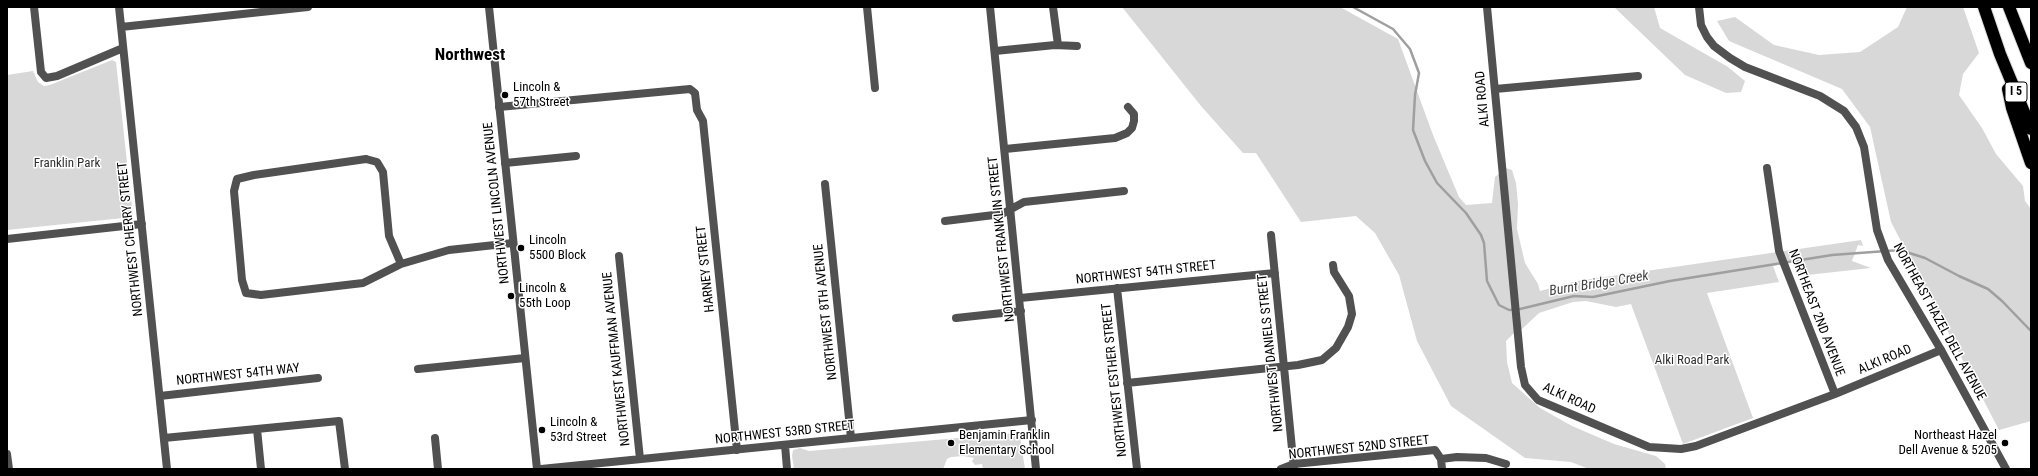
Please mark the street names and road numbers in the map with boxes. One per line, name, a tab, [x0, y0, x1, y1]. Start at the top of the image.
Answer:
street label: ALKI ROAD	[1473, 70, 1493, 128]
road number: I 5	[2005, 82, 2027, 102]
street label: NORTHWEST LINCOLN AVENUE	[481, 121, 513, 285]
street label: NORTHWEST FRANKLIN STREET	[986, 155, 1018, 323]
street label: NORTHWEST CHERRY STREET	[115, 161, 147, 317]
street label: HARNEY STREET	[694, 225, 718, 313]
street label: NORTHEAST HAZEL DELL AVENUE	[1889, 241, 1989, 403]
street label: NORTHWEST 8TH AVENUE	[811, 243, 841, 381]
street label: NORTHEAST 2ND AVENUE	[1785, 247, 1847, 379]
street label: NORTHWEST 54TH STREET	[1075, 258, 1217, 288]
street label: NORTHWEST KAUFFMAN AVENUE	[600, 271, 634, 447]
street label: NORTHWEST DANIELS STREET	[1255, 273, 1287, 433]
street label: NORTHWEST ESTHER STREET	[1099, 302, 1131, 458]
street label: ALKI ROAD	[1856, 342, 1914, 378]
street label: NORTHWEST 54TH WAY	[176, 361, 300, 389]
street label: ALKI ROAD	[1540, 380, 1598, 418]
street label: NORTHWEST 53RD STREET	[714, 418, 856, 448]
street label: NORTHWEST 52ND STREET	[1288, 433, 1430, 463]

